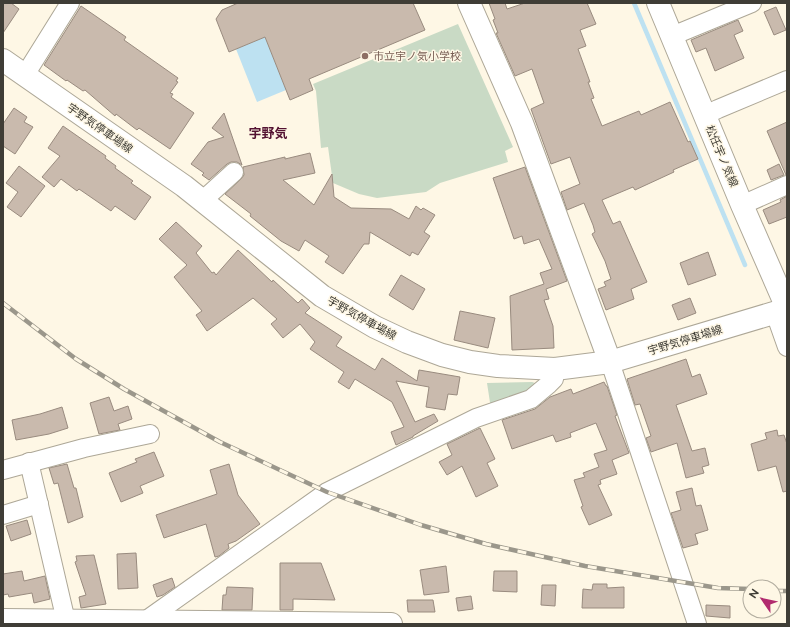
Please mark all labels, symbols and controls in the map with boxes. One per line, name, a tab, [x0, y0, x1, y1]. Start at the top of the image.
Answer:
place label: 市立宇ノ気小学校	[373, 50, 461, 63]
marker: 市立宇ノ気小学校	[360, 51, 370, 61]
street label: 宇野気停車場線	[64, 101, 135, 156]
street label: 松任宇ノ気線	[703, 123, 740, 189]
district label: 宇野気	[248, 126, 288, 141]
street label: 宇野気停車場線	[325, 294, 399, 343]
street label: 宇野気停車場線	[646, 323, 724, 358]
north arrow	[742, 579, 782, 619]
text: N	[746, 587, 762, 601]

